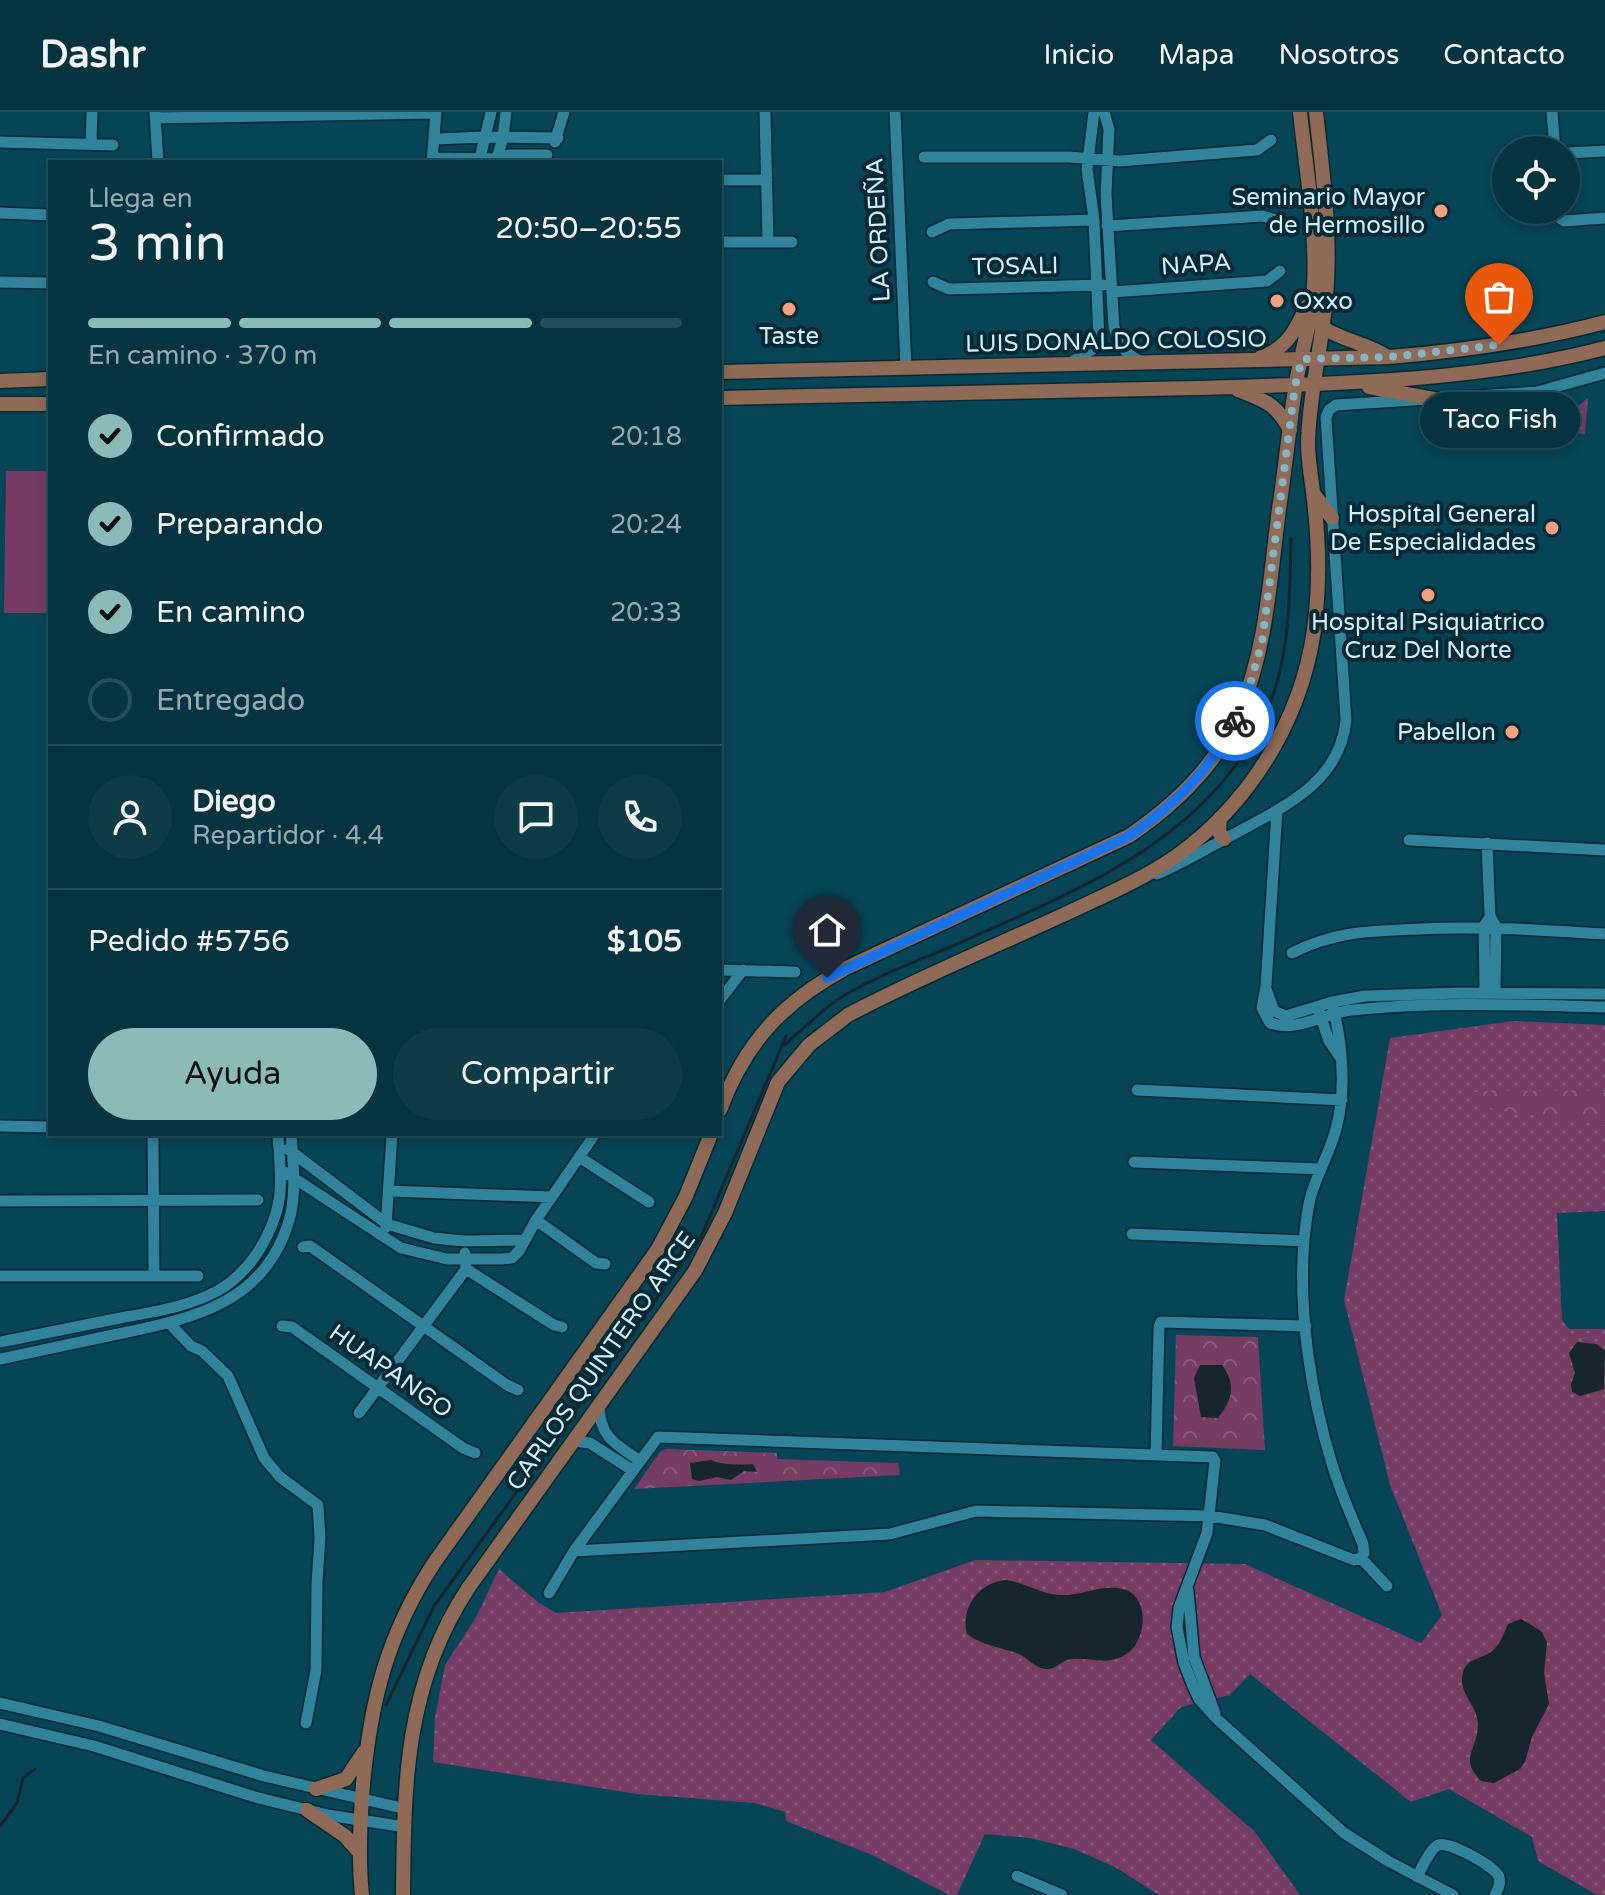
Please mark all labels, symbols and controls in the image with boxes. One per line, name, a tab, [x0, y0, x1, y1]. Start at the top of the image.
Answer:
text: Dashr	[40, 32, 145, 78]
text: Inicio	[1044, 38, 1114, 72]
text: Mapa	[1158, 38, 1234, 72]
text: Nosotros	[1278, 38, 1399, 72]
text: Contacto	[1443, 38, 1565, 72]
map controls	[1492, 136, 1580, 224]
button: locate	[1492, 136, 1580, 224]
street label: LA ORDEÑA	[860, 157, 897, 303]
text: Llega en	[88, 183, 193, 214]
place label: Seminario Mayor de Hermosillo	[1232, 183, 1426, 240]
marker: Seminario Mayor de Hermosillo	[1432, 202, 1450, 220]
text: 20:50–20:55	[495, 210, 682, 247]
text: 3 min	[88, 212, 227, 275]
street label: NAPA	[1160, 248, 1232, 281]
street label: TOSALI	[971, 251, 1059, 282]
pin	[1465, 263, 1533, 345]
icon: bag	[1477, 275, 1521, 319]
place label: Oxxo	[1293, 287, 1353, 316]
marker: Oxxo	[1268, 292, 1286, 310]
marker: Taste	[780, 300, 798, 318]
place label: Taste	[759, 322, 819, 351]
street label: LUIS DONALDO COLOSIO	[965, 324, 1267, 359]
text: En camino · 370 m	[88, 340, 317, 371]
callout: Taco Fish	[1419, 393, 1579, 449]
text: Taco Fish	[1443, 404, 1558, 435]
icon: check	[88, 414, 132, 458]
text: Confirmado	[156, 418, 325, 455]
text: 20:18	[610, 421, 682, 452]
place label: Hospital General De Especialidades	[1330, 500, 1536, 557]
icon: check	[88, 502, 132, 546]
text: Preparando	[156, 506, 324, 543]
text: 20:24	[610, 509, 682, 540]
marker: Hospital General De Especialidades	[1543, 519, 1561, 537]
marker: Hospital Psiquiatrico Cruz Del Norte	[1419, 586, 1437, 604]
icon: check	[88, 590, 132, 634]
text: En camino	[156, 594, 305, 631]
text: 20:33	[610, 597, 682, 628]
place label: Hospital Psiquiatrico Cruz Del Norte	[1311, 608, 1545, 665]
courier	[1195, 681, 1275, 761]
text: Entregado	[156, 682, 305, 719]
icon: bike	[1213, 699, 1257, 743]
place label: Pabellon	[1397, 718, 1496, 747]
marker: Pabellon	[1503, 723, 1521, 741]
button: person	[88, 775, 172, 859]
button: chat	[494, 775, 578, 859]
button: phone	[598, 775, 682, 859]
text: Diego	[192, 783, 276, 820]
text: Repartidor · 4.4	[192, 820, 384, 851]
pin	[793, 896, 861, 978]
icon: home	[805, 908, 849, 952]
text: Pedido #5756	[88, 923, 290, 960]
text: $105	[607, 923, 682, 960]
button: Ayuda	[88, 1028, 377, 1120]
button: Compartir	[393, 1028, 682, 1120]
street label: CARLOS QUINTERO ARCE	[501, 1226, 702, 1496]
street label: HUAPANGO	[324, 1318, 458, 1424]

